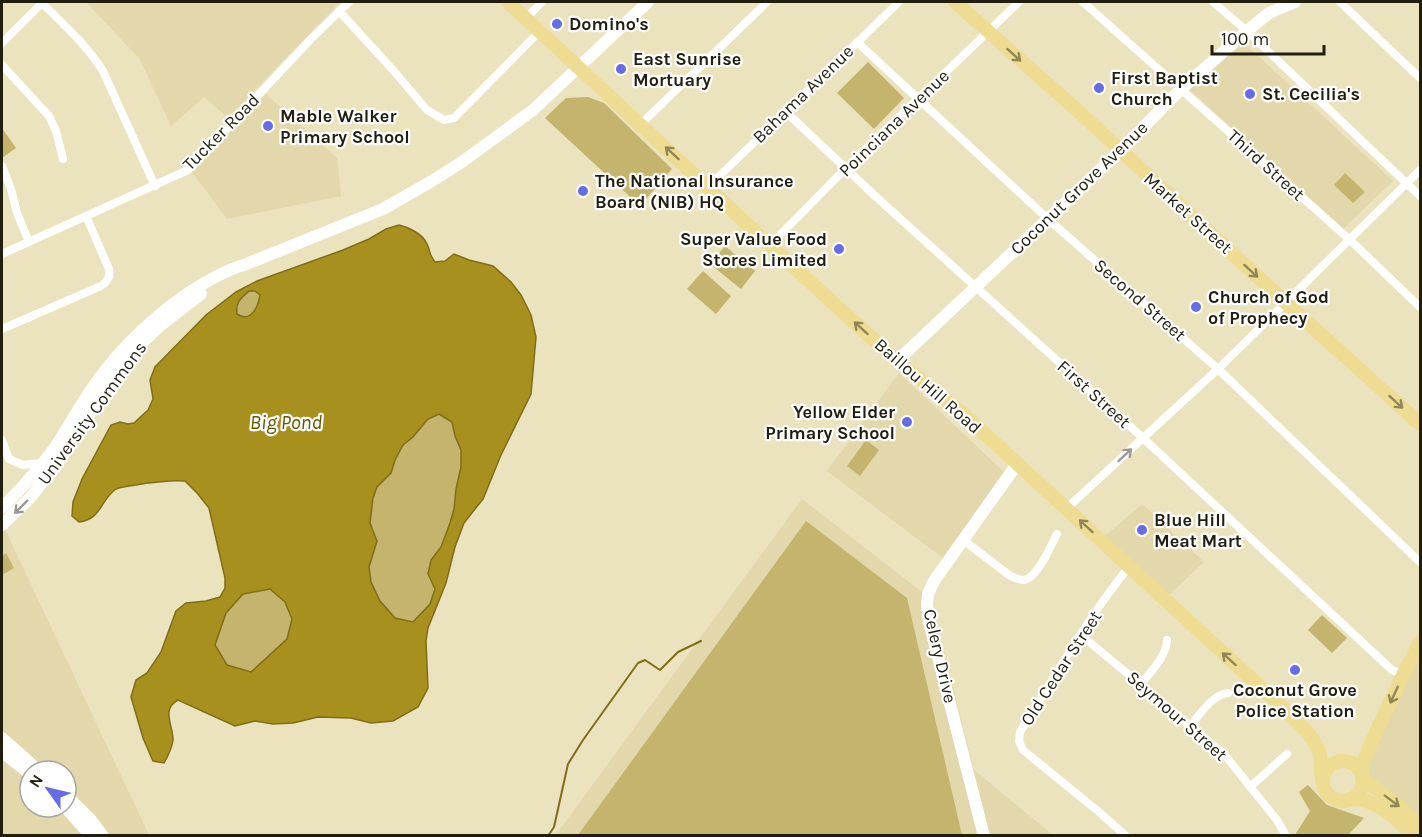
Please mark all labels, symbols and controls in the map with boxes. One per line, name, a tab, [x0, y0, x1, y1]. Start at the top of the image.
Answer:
place label: Domino's	[569, 13, 649, 35]
marker: Domino's	[550, 17, 564, 31]
scale bar	[1212, 18, 1324, 56]
text: 100 m	[1221, 28, 1269, 50]
street label: Bahama Avenue	[748, 40, 858, 148]
place label: East Sunrise Mortuary	[633, 48, 741, 91]
one-way arrow	[1006, 48, 1022, 61]
marker: East Sunrise Mortuary	[614, 62, 628, 76]
street label: Poinciana Avenue	[834, 65, 954, 181]
place label: First Baptist Church	[1111, 67, 1218, 110]
marker: First Baptist Church	[1092, 81, 1106, 95]
place label: St. Cecilia's	[1262, 83, 1360, 105]
marker: St. Cecilia's	[1243, 87, 1257, 101]
street label: Tucker Road	[178, 89, 264, 175]
place label: Mable Walker Primary School	[280, 105, 410, 148]
street label: Coconut Grove Avenue	[1006, 117, 1152, 259]
marker: Mable Walker Primary School	[261, 119, 275, 133]
street label: Third Street	[1223, 125, 1309, 205]
one-way arrow	[664, 146, 679, 160]
street label: Market Street	[1139, 168, 1237, 259]
place label: The National Insurance Board (NIB) HQ	[595, 170, 794, 213]
marker: The National Insurance Board (NIB) HQ	[576, 184, 590, 198]
place label: Super Value Food Stores Limited	[680, 228, 827, 271]
marker: Super Value Food Stores Limited	[832, 242, 846, 256]
street label: Second Street	[1090, 254, 1191, 346]
one-way arrow	[1243, 264, 1258, 278]
place label: Church of God of Prophecy	[1208, 286, 1329, 329]
marker: Church of God of Prophecy	[1189, 300, 1203, 314]
one-way arrow	[854, 321, 869, 335]
street label: Baillou Hill Road	[870, 333, 986, 439]
street label: University Commons	[33, 337, 151, 489]
street label: First Street	[1053, 355, 1135, 433]
one-way arrow	[1388, 395, 1403, 409]
place label: Yellow Elder Primary School	[765, 401, 895, 444]
water label: Big Pond	[250, 411, 322, 434]
marker: Yellow Elder Primary School	[900, 415, 914, 429]
one-way arrow	[1117, 448, 1132, 462]
one-way arrow	[13, 499, 28, 514]
place label: Blue Hill Meat Mart	[1154, 509, 1242, 552]
one-way arrow	[1078, 519, 1093, 534]
marker: Blue Hill Meat Mart	[1135, 523, 1149, 537]
street label: Old Cedar Street	[1016, 606, 1106, 730]
street label: Celery Drive	[919, 607, 961, 705]
one-way arrow	[1222, 652, 1237, 666]
marker: Coconut Grove Police Station	[1288, 663, 1302, 677]
street label: Seymour Street	[1122, 666, 1232, 766]
place label: Coconut Grove Police Station	[1233, 679, 1357, 722]
one-way arrow	[1387, 685, 1399, 703]
north arrow	[18, 759, 78, 819]
text: N	[25, 771, 47, 791]
one-way arrow	[1384, 795, 1400, 808]

